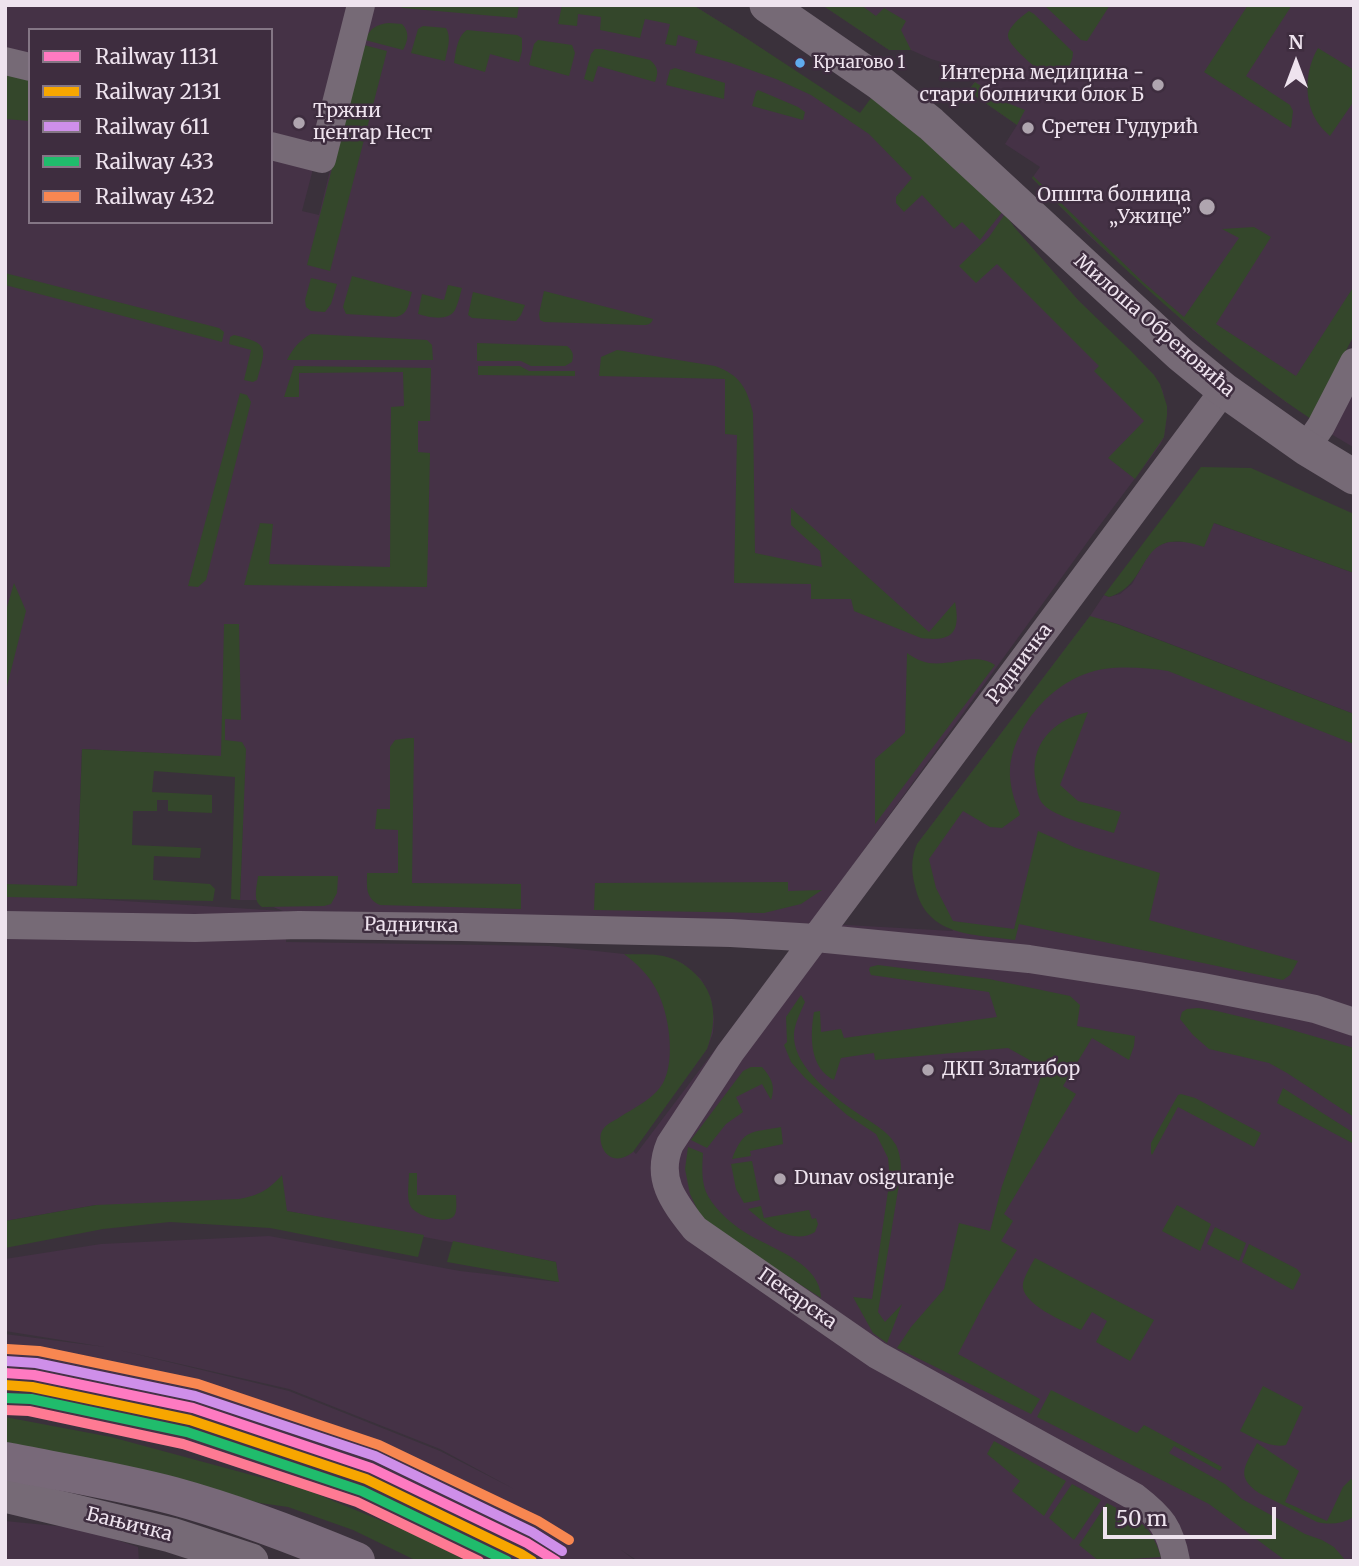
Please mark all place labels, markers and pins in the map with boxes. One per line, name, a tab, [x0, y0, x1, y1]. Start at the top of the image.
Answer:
place label: Крчагово 1	[813, 53, 905, 73]
marker: Крчагово 1	[793, 56, 807, 70]
place label: Интерна медицина - стари болнички блок Б	[920, 63, 1144, 107]
marker: Интерна медицина - стари болнички блок Б	[1150, 77, 1166, 93]
place label: Тржни центар Нест	[313, 101, 432, 145]
marker: Тржни центар Нест	[291, 115, 307, 131]
place label: Сретен Гудурић	[1042, 117, 1198, 139]
marker: Сретен Гудурић	[1020, 120, 1036, 136]
place label: Општа болница „Ужице”	[1037, 185, 1191, 229]
marker: Општа болница „Ужице”	[1197, 197, 1217, 217]
place label: ДКП Златибор	[942, 1059, 1080, 1081]
marker: ДКП Златибор	[920, 1062, 936, 1078]
place label: Dunav osiguranje	[794, 1168, 954, 1190]
marker: Dunav osiguranje	[772, 1171, 788, 1187]

